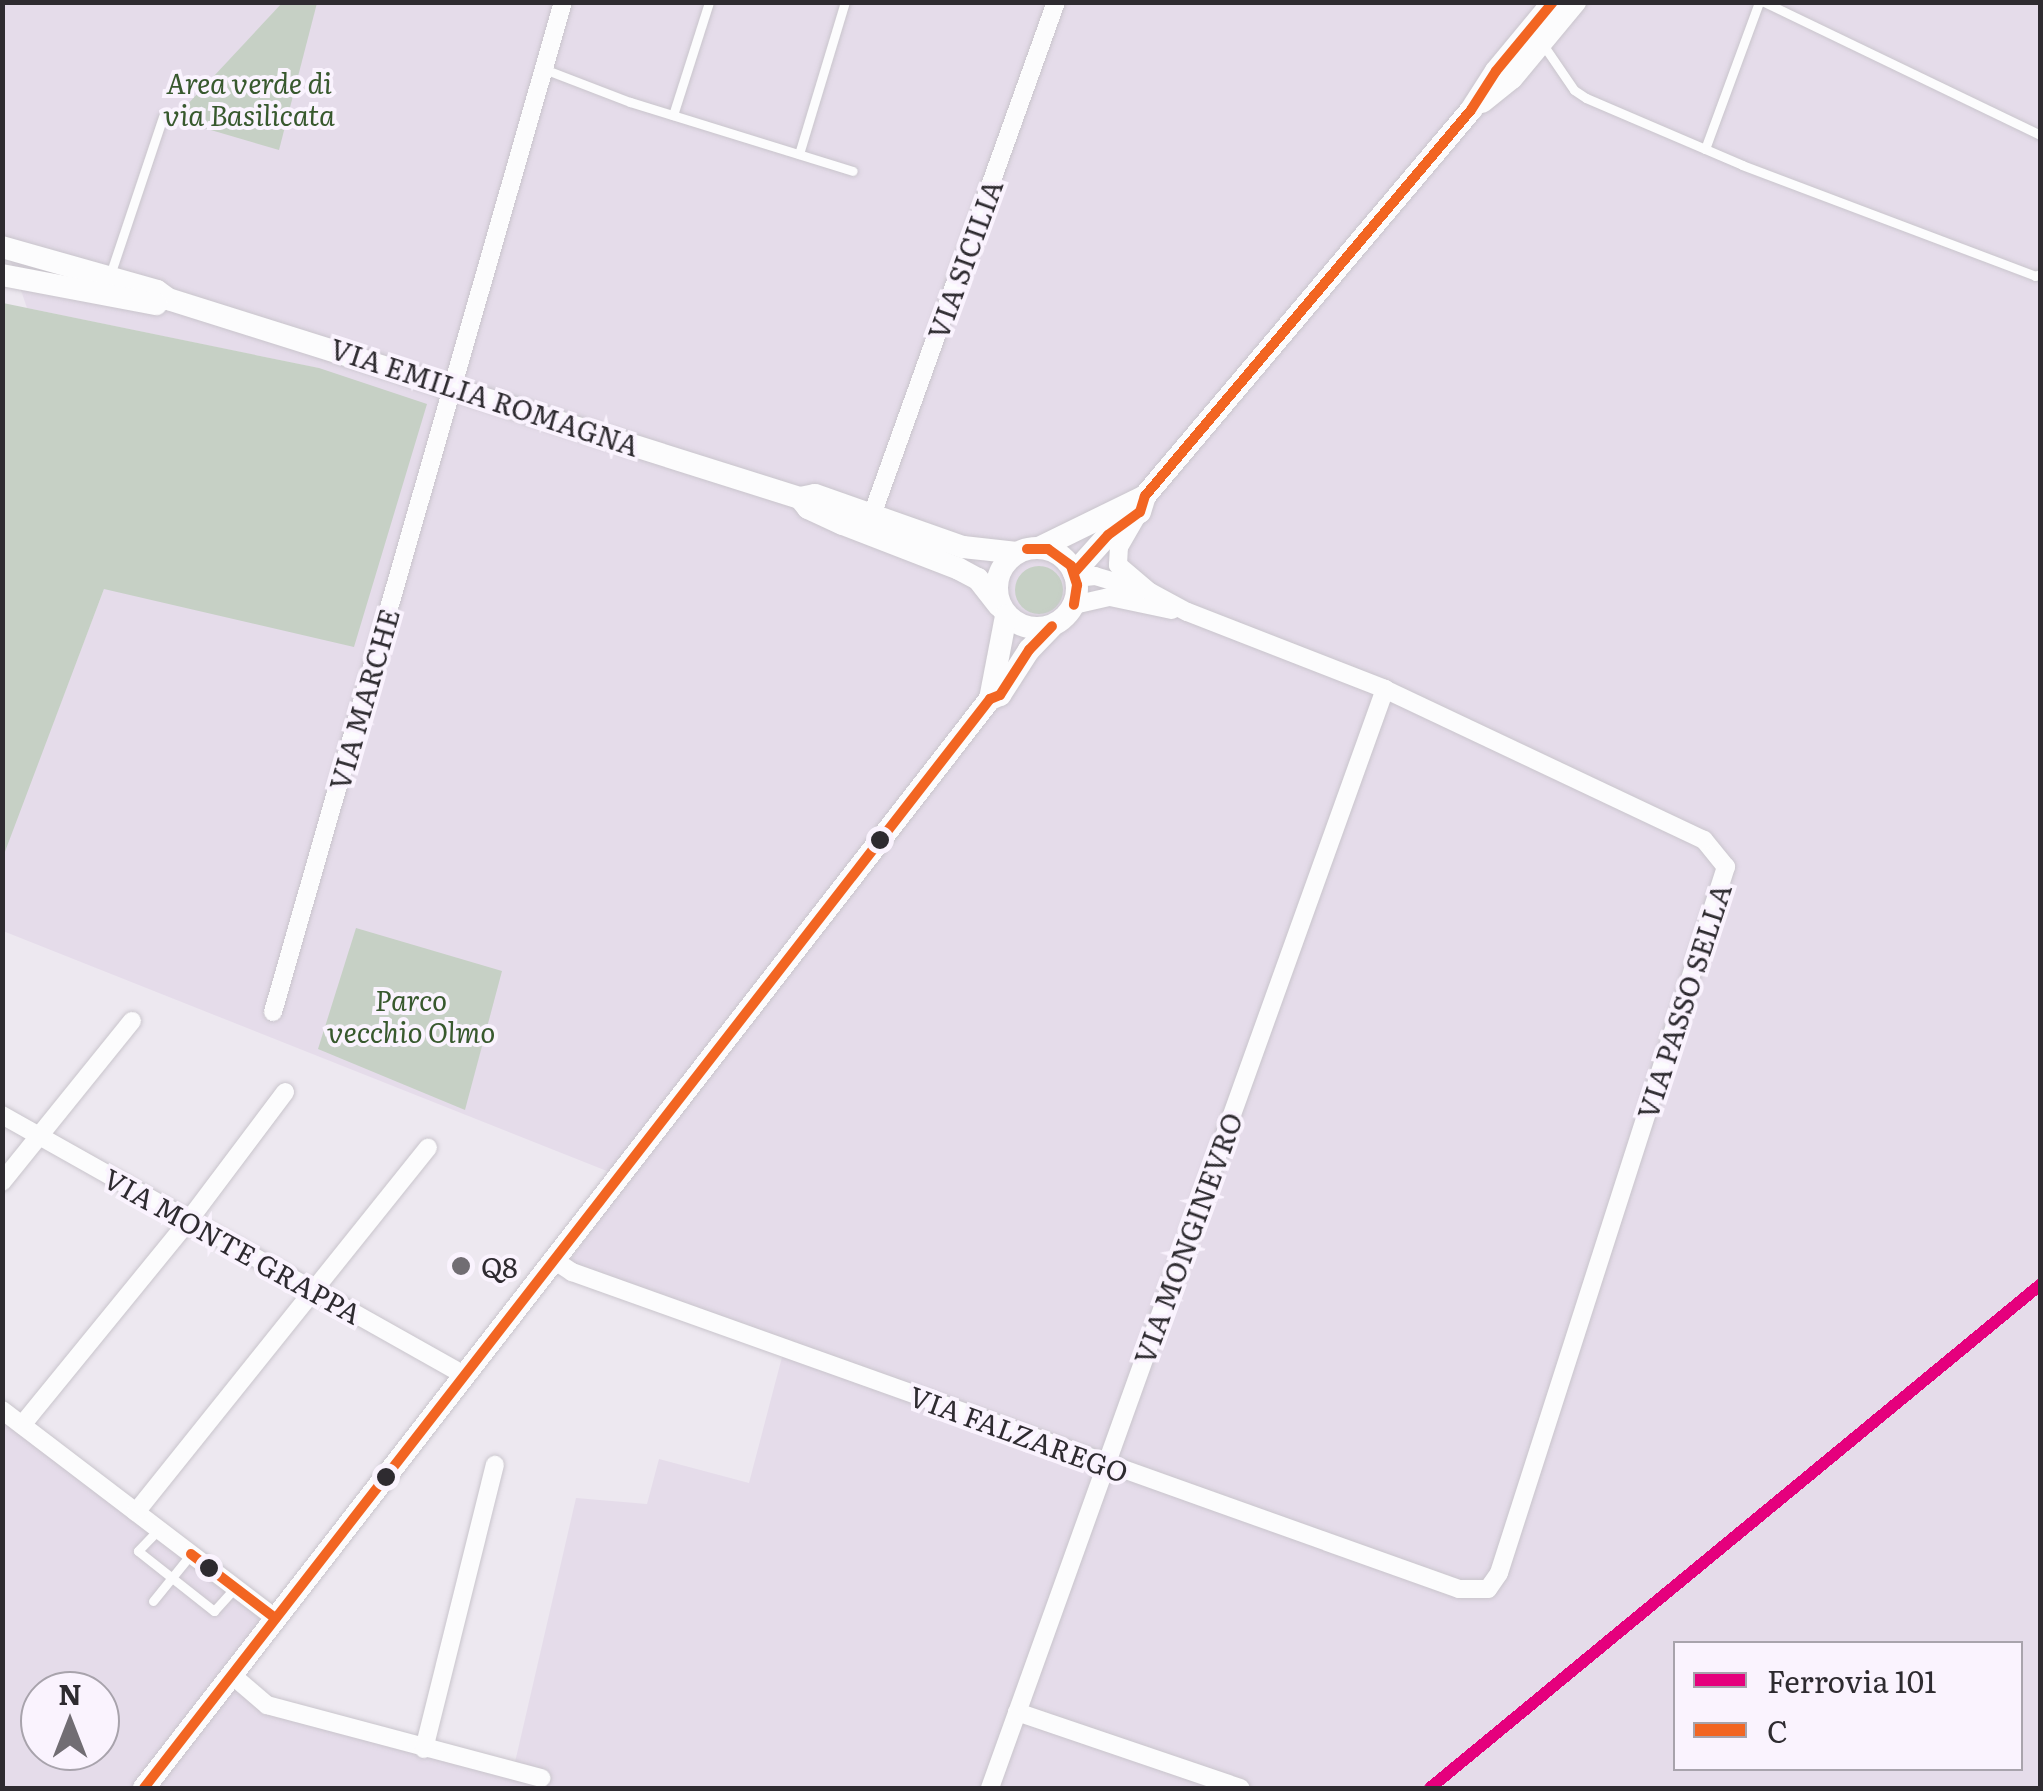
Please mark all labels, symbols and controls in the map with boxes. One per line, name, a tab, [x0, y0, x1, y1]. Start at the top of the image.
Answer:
park label: Area verde di via Basilicata	[163, 65, 335, 131]
street label: VIA SICILIA	[920, 175, 1008, 343]
street label: VIA EMILIA ROMAGNA	[326, 330, 644, 462]
street label: VIA MARCHE	[321, 604, 405, 794]
unlabelled marker	[870, 830, 890, 850]
street label: VIA PASSO SELLA	[1629, 879, 1737, 1123]
park label: Parco vecchio Olmo	[327, 982, 495, 1048]
street label: VIA MONGINEVRO	[1126, 1108, 1248, 1368]
street label: VIA MONTE GRAPPA	[98, 1160, 368, 1330]
place label: Q8	[481, 1249, 518, 1283]
marker: Q8	[450, 1255, 472, 1277]
street label: VIA FALZAREGO	[905, 1378, 1133, 1488]
unlabelled marker	[376, 1467, 396, 1487]
unlabelled marker	[199, 1558, 219, 1578]
legend	[1673, 1641, 2023, 1771]
text: Ferrovia 101	[1767, 1658, 1936, 1702]
north arrow	[20, 1671, 120, 1771]
text: N	[58, 1672, 82, 1714]
text: C	[1767, 1708, 1788, 1752]

